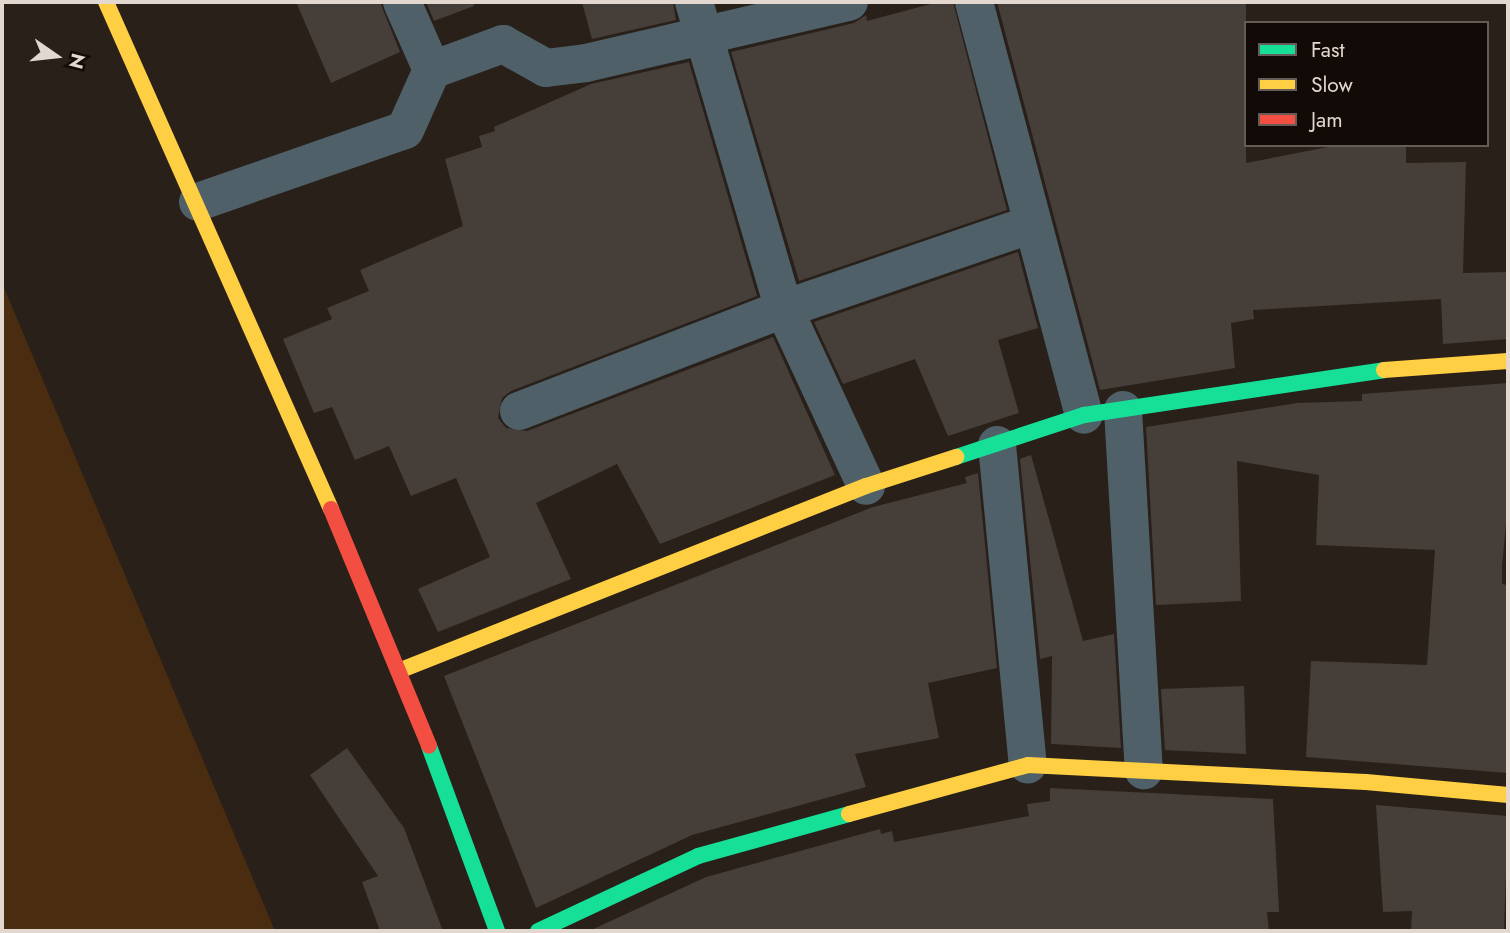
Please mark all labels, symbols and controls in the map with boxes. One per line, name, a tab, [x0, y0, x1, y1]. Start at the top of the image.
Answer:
north arrow	[21, 21, 91, 91]
legend	[1244, 21, 1489, 147]
text: Fast	[1311, 35, 1344, 65]
text: N	[62, 51, 92, 72]
text: Slow	[1311, 70, 1353, 100]
text: Jam	[1311, 105, 1343, 135]

